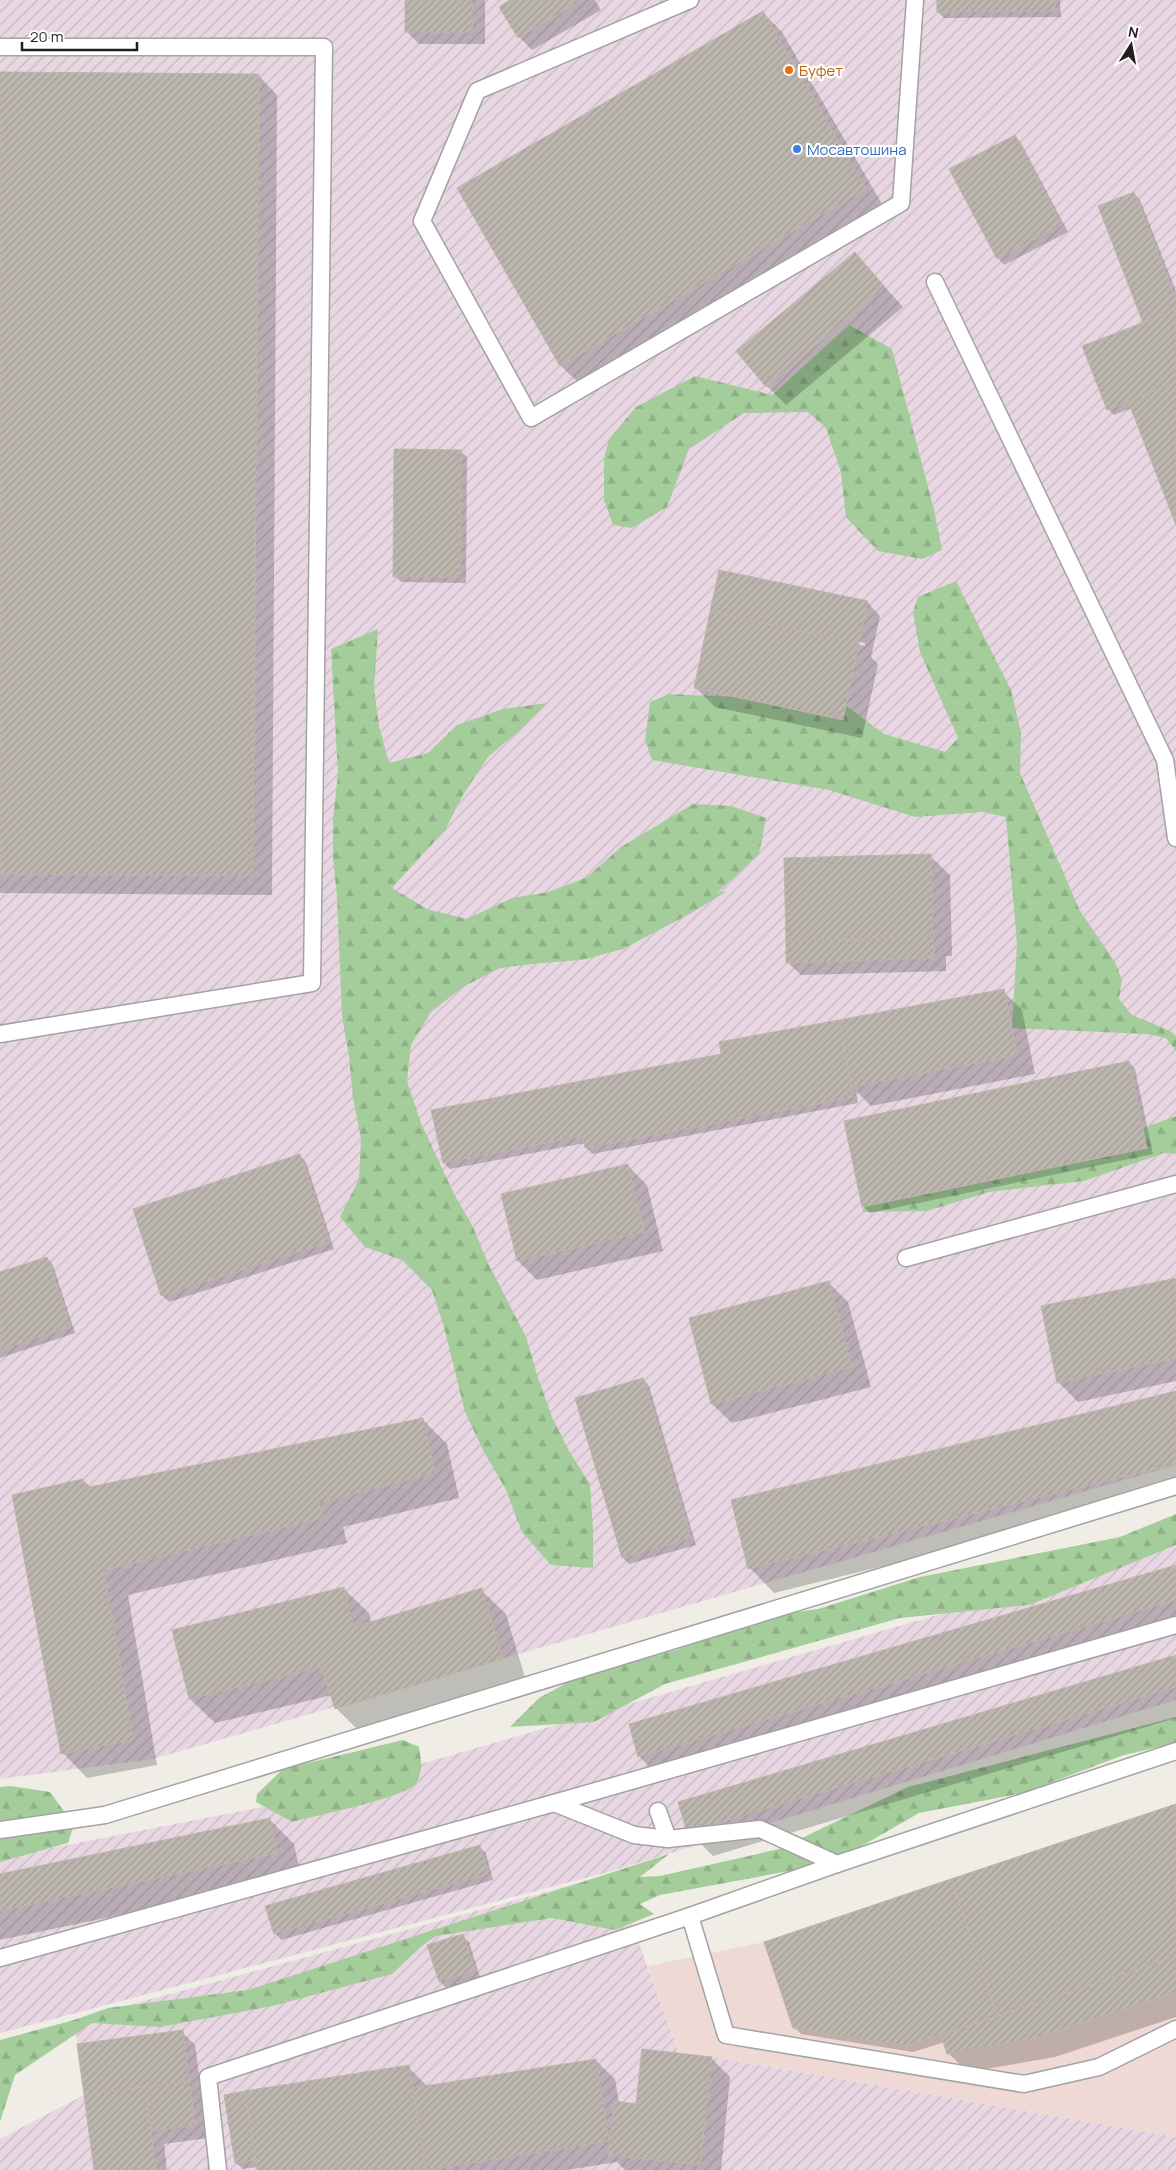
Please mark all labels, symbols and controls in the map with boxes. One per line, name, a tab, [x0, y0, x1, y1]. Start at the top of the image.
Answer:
scale bar	[22, 20, 138, 52]
north arrow	[1106, 20, 1156, 70]
text: N	[1127, 21, 1140, 42]
text: 20 m	[30, 26, 63, 47]
place label: Буфет	[799, 60, 843, 81]
marker: Буфет	[783, 64, 795, 76]
place label: Мосавтошина	[807, 139, 907, 160]
marker: Мосавтошина	[791, 143, 803, 155]

